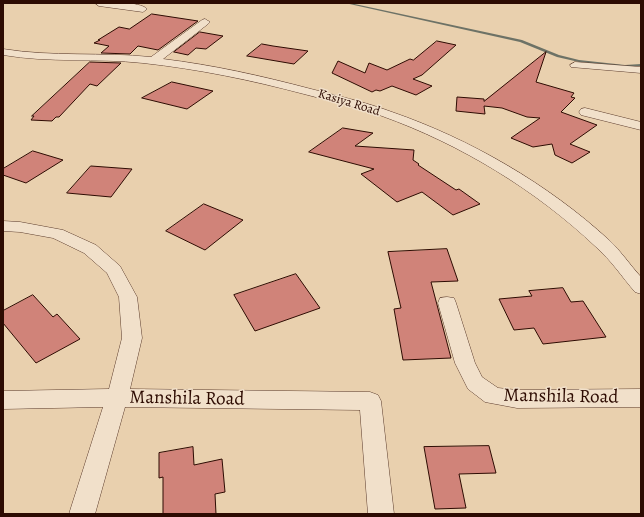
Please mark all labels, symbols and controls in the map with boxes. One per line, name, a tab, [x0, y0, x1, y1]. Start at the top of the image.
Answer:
street label: Kasiya Road	[316, 86, 382, 120]
street label: Manshila Road	[503, 385, 619, 409]
street label: Manshila Road	[129, 387, 245, 411]

